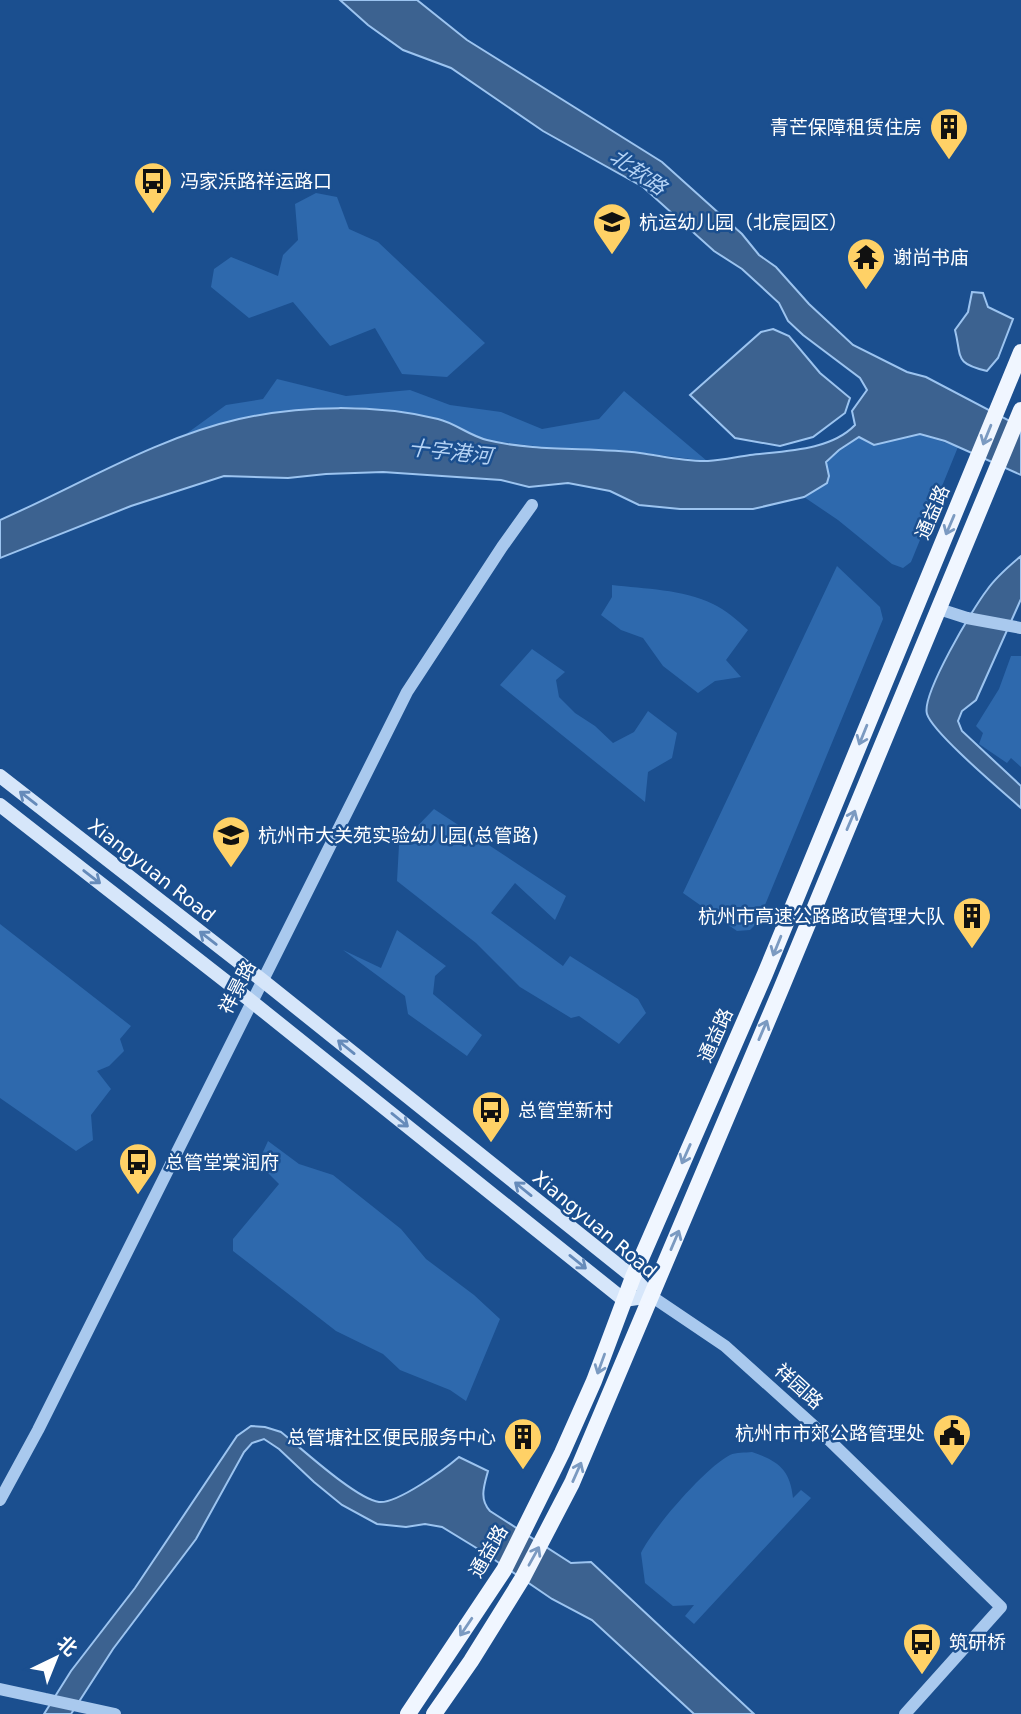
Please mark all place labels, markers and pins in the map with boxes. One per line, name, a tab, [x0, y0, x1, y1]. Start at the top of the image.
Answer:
building icon: 青芒保障租赁住房	[928, 106, 970, 161]
place label: 青芒保障租赁住房	[770, 116, 922, 138]
bus stop icon: 冯家浜路祥运路口	[132, 160, 174, 215]
place label: 冯家浜路祥运路口	[180, 170, 332, 192]
school or university icon: 杭运幼儿园（北宸园区）	[591, 201, 633, 256]
place label: 杭运幼儿园（北宸园区）	[639, 211, 848, 233]
temple icon: 谢尚书庙	[845, 236, 887, 291]
place label: 谢尚书庙	[893, 246, 969, 268]
school or university icon: 杭州市大关苑实验幼儿园(总管路)	[210, 814, 252, 869]
place label: 杭州市大关苑实验幼儿园(总管路)	[258, 824, 539, 846]
building icon: 杭州市高速公路路政管理大队	[951, 895, 993, 950]
place label: 杭州市高速公路路政管理大队	[698, 905, 945, 927]
bus stop icon: 总管堂新村	[470, 1089, 512, 1144]
place label: 总管堂新村	[518, 1099, 613, 1121]
bus stop icon: 总管堂棠润府	[117, 1141, 159, 1196]
place label: 总管堂棠润府	[165, 1151, 279, 1173]
public building icon: 杭州市市郊公路管理处	[931, 1412, 973, 1467]
building icon: 总管塘社区便民服务中心	[502, 1416, 544, 1471]
place label: 杭州市市郊公路管理处	[735, 1422, 925, 1444]
place label: 总管塘社区便民服务中心	[287, 1426, 496, 1448]
bus stop icon: 筑研桥	[901, 1621, 943, 1676]
place label: 筑研桥	[949, 1631, 1006, 1653]

